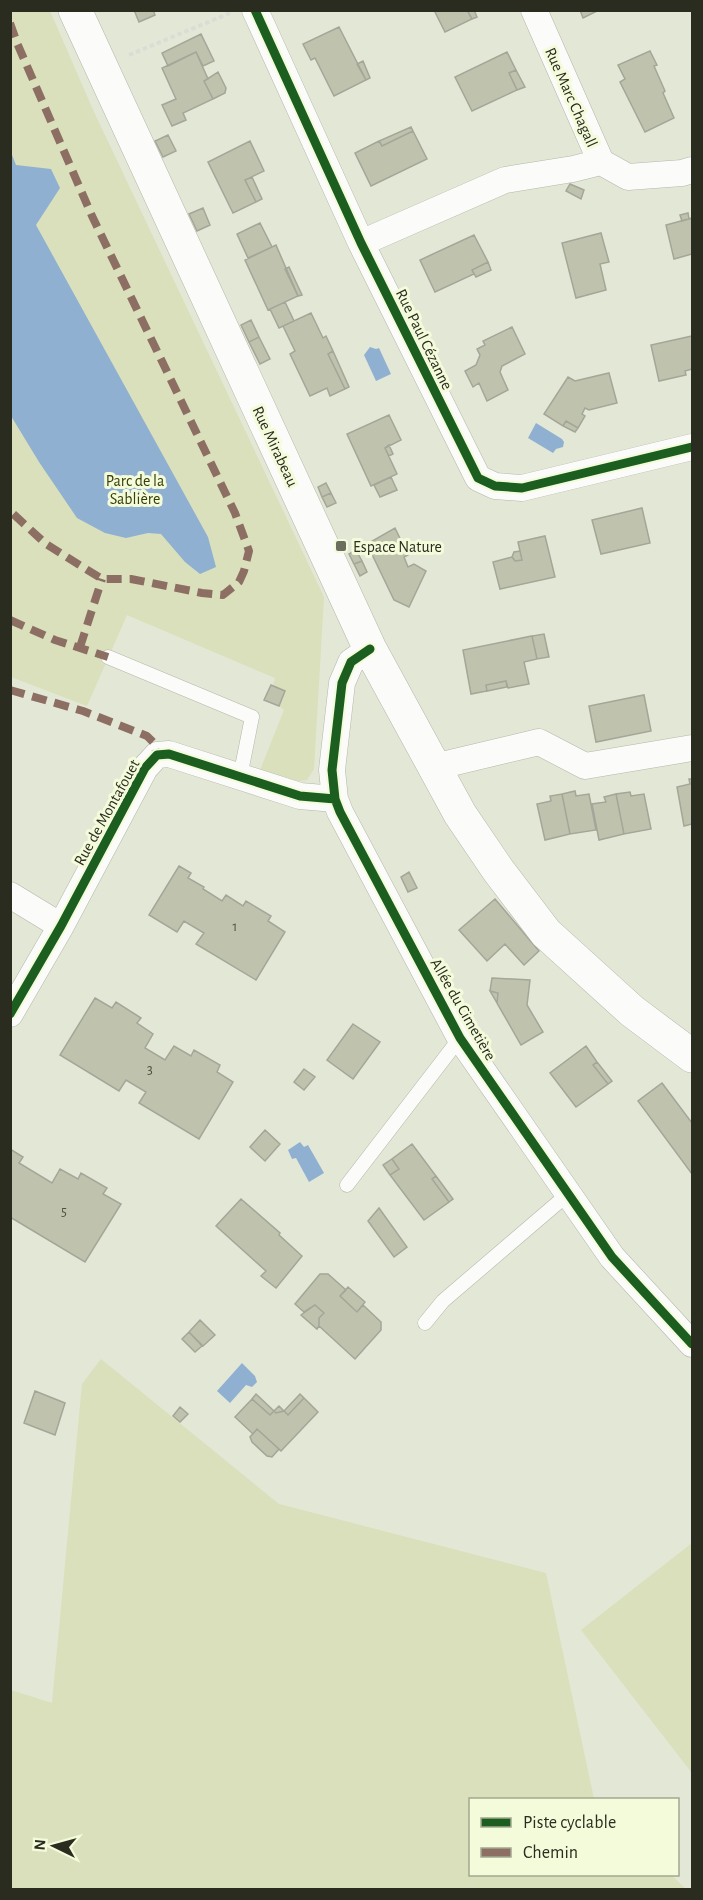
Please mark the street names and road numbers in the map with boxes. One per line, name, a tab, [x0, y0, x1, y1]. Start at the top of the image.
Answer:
street label: Rue Marc Chagall	[542, 45, 600, 150]
street label: Rue Paul Cézanne	[393, 287, 455, 392]
street label: Rue Mirabeau	[250, 404, 301, 489]
street label: Rue de Montafouet	[71, 757, 143, 868]
street label: Allée du Cimetière	[427, 956, 499, 1063]

